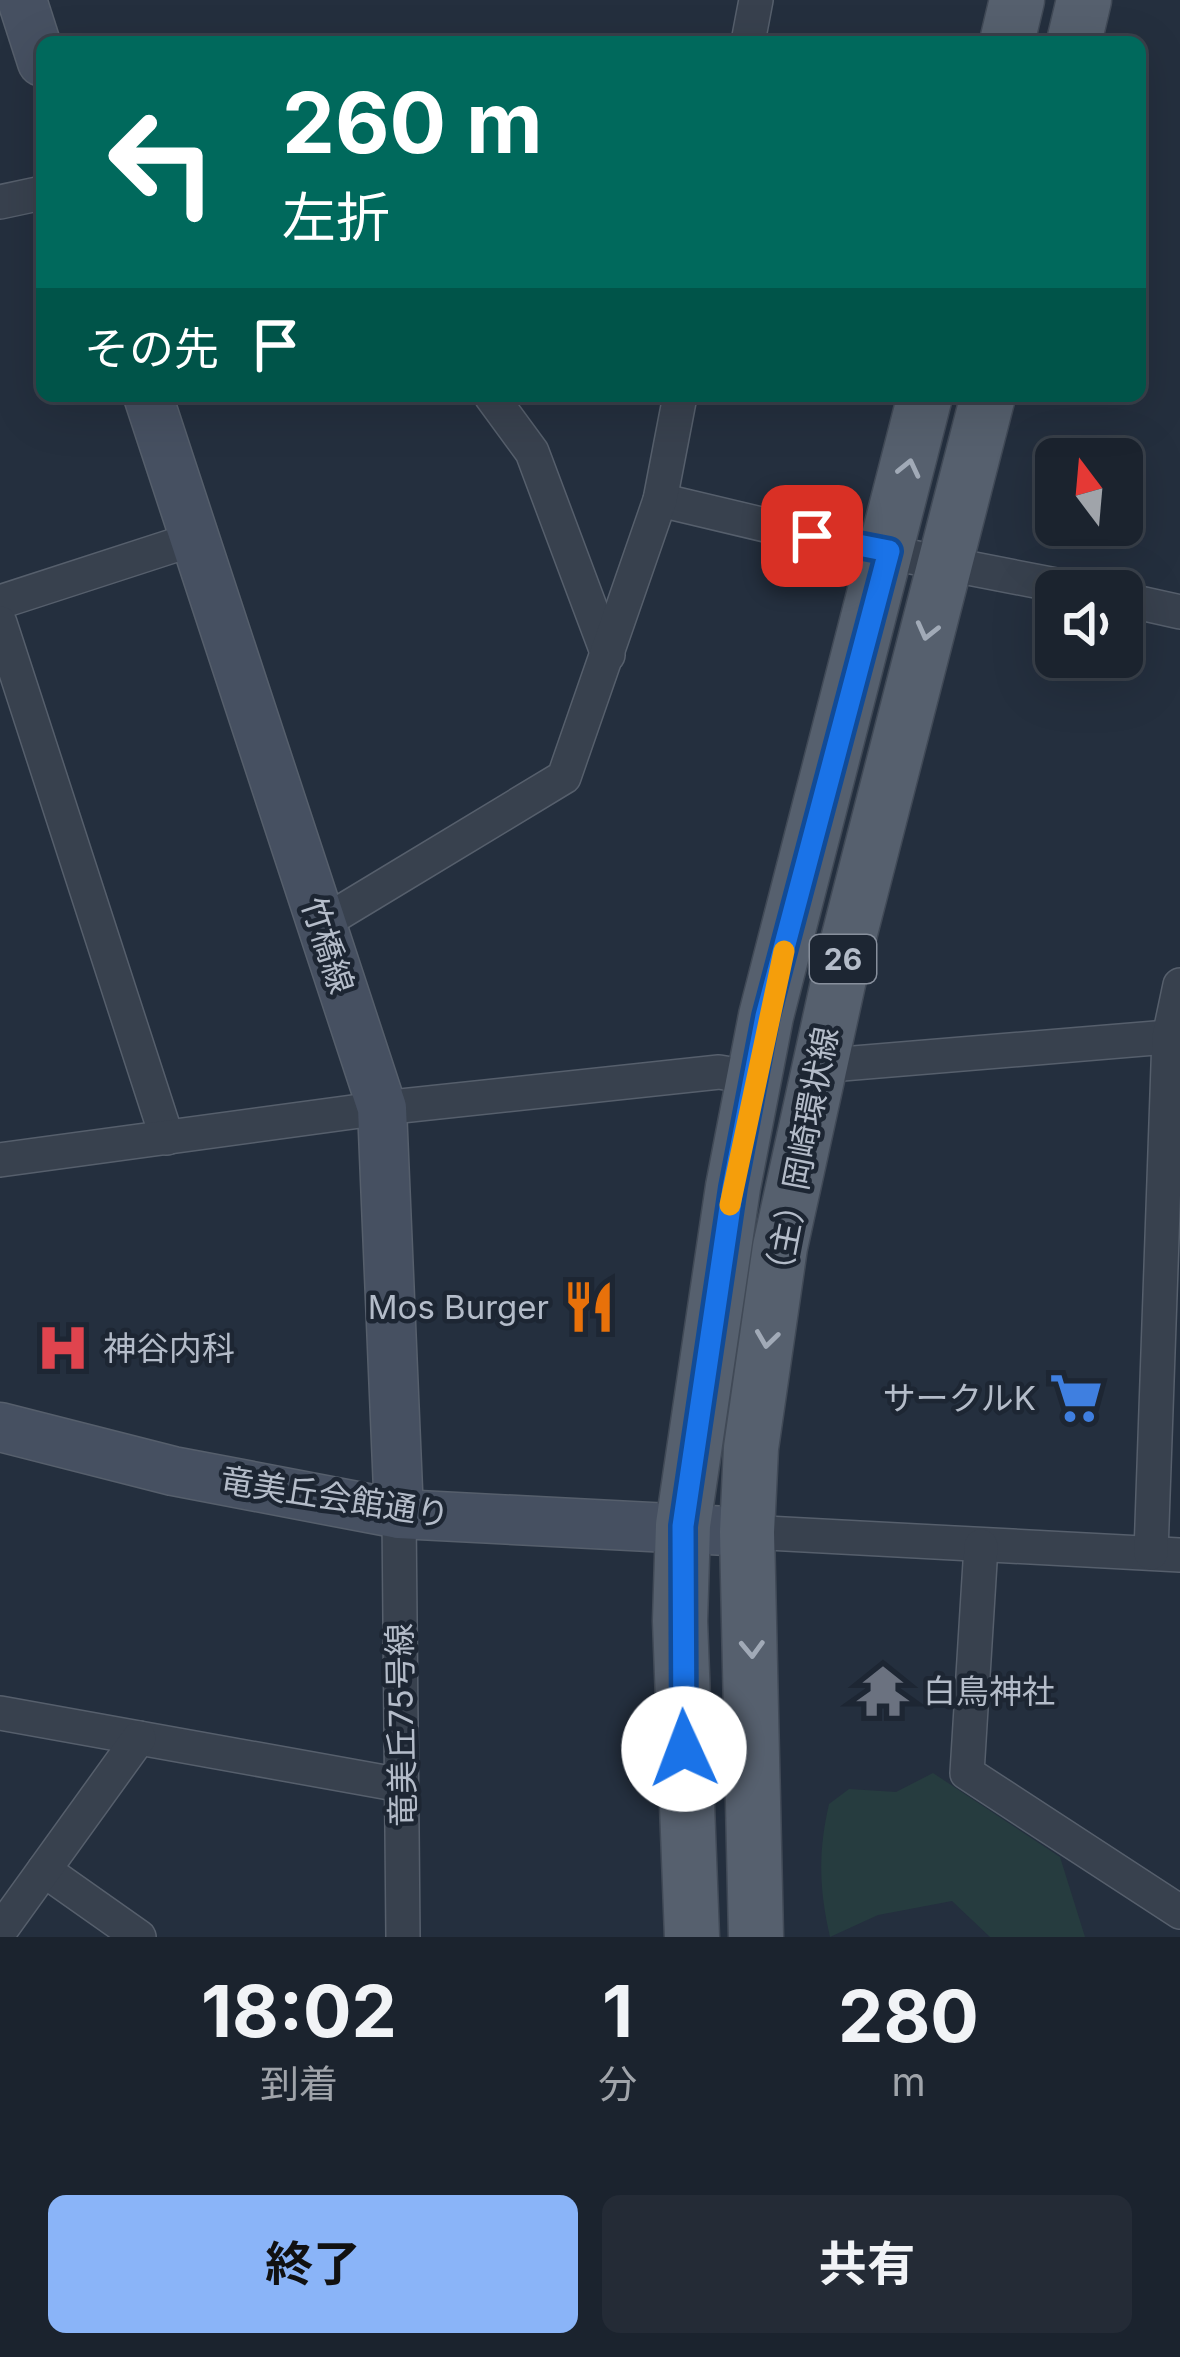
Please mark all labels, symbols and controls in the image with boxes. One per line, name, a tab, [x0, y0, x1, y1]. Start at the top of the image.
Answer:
text: 260 m	[282, 72, 543, 173]
icon: left	[84, 84, 240, 240]
text: 左折	[282, 185, 390, 250]
icon: arrive	[243, 312, 309, 378]
text: その先	[84, 321, 219, 376]
north arrow	[1035, 438, 1143, 546]
map controls	[1035, 438, 1143, 678]
one-way arrow	[895, 458, 920, 478]
pin	[761, 485, 863, 587]
icon: arrive	[779, 503, 845, 569]
button: sound	[1035, 570, 1143, 678]
one-way arrow	[917, 621, 942, 641]
street label: 竹橋線	[294, 892, 362, 998]
road number: 26	[810, 935, 876, 983]
street label: （主）岡崎環状線	[756, 1024, 846, 1290]
restaurant icon: Mos Burger	[560, 1278, 618, 1336]
place label: Mos Burger	[368, 1287, 549, 1327]
hospital icon: 神谷内科	[34, 1319, 92, 1377]
place label: 神谷内科	[103, 1328, 235, 1368]
one-way arrow	[755, 1329, 781, 1349]
supermarket icon: サークルK	[1047, 1369, 1105, 1427]
place label: サークルK	[883, 1378, 1036, 1418]
street label: 竜美丘会館通り	[218, 1459, 452, 1535]
street label: 竜美丘75号線	[379, 1623, 423, 1827]
one-way arrow	[739, 1640, 765, 1659]
temple icon: 白鳥神社	[854, 1662, 912, 1720]
place label: 白鳥神社	[923, 1671, 1055, 1711]
position arrow	[621, 1686, 747, 1812]
text: 18:02	[201, 1967, 397, 2054]
text: 1	[602, 1967, 633, 2054]
text: 280	[838, 1972, 979, 2059]
text: m	[891, 2058, 926, 2105]
text: 到着	[260, 2060, 338, 2107]
text: 分	[598, 2060, 637, 2107]
button: 終了	[48, 2195, 578, 2333]
button: 共有	[602, 2195, 1132, 2333]

